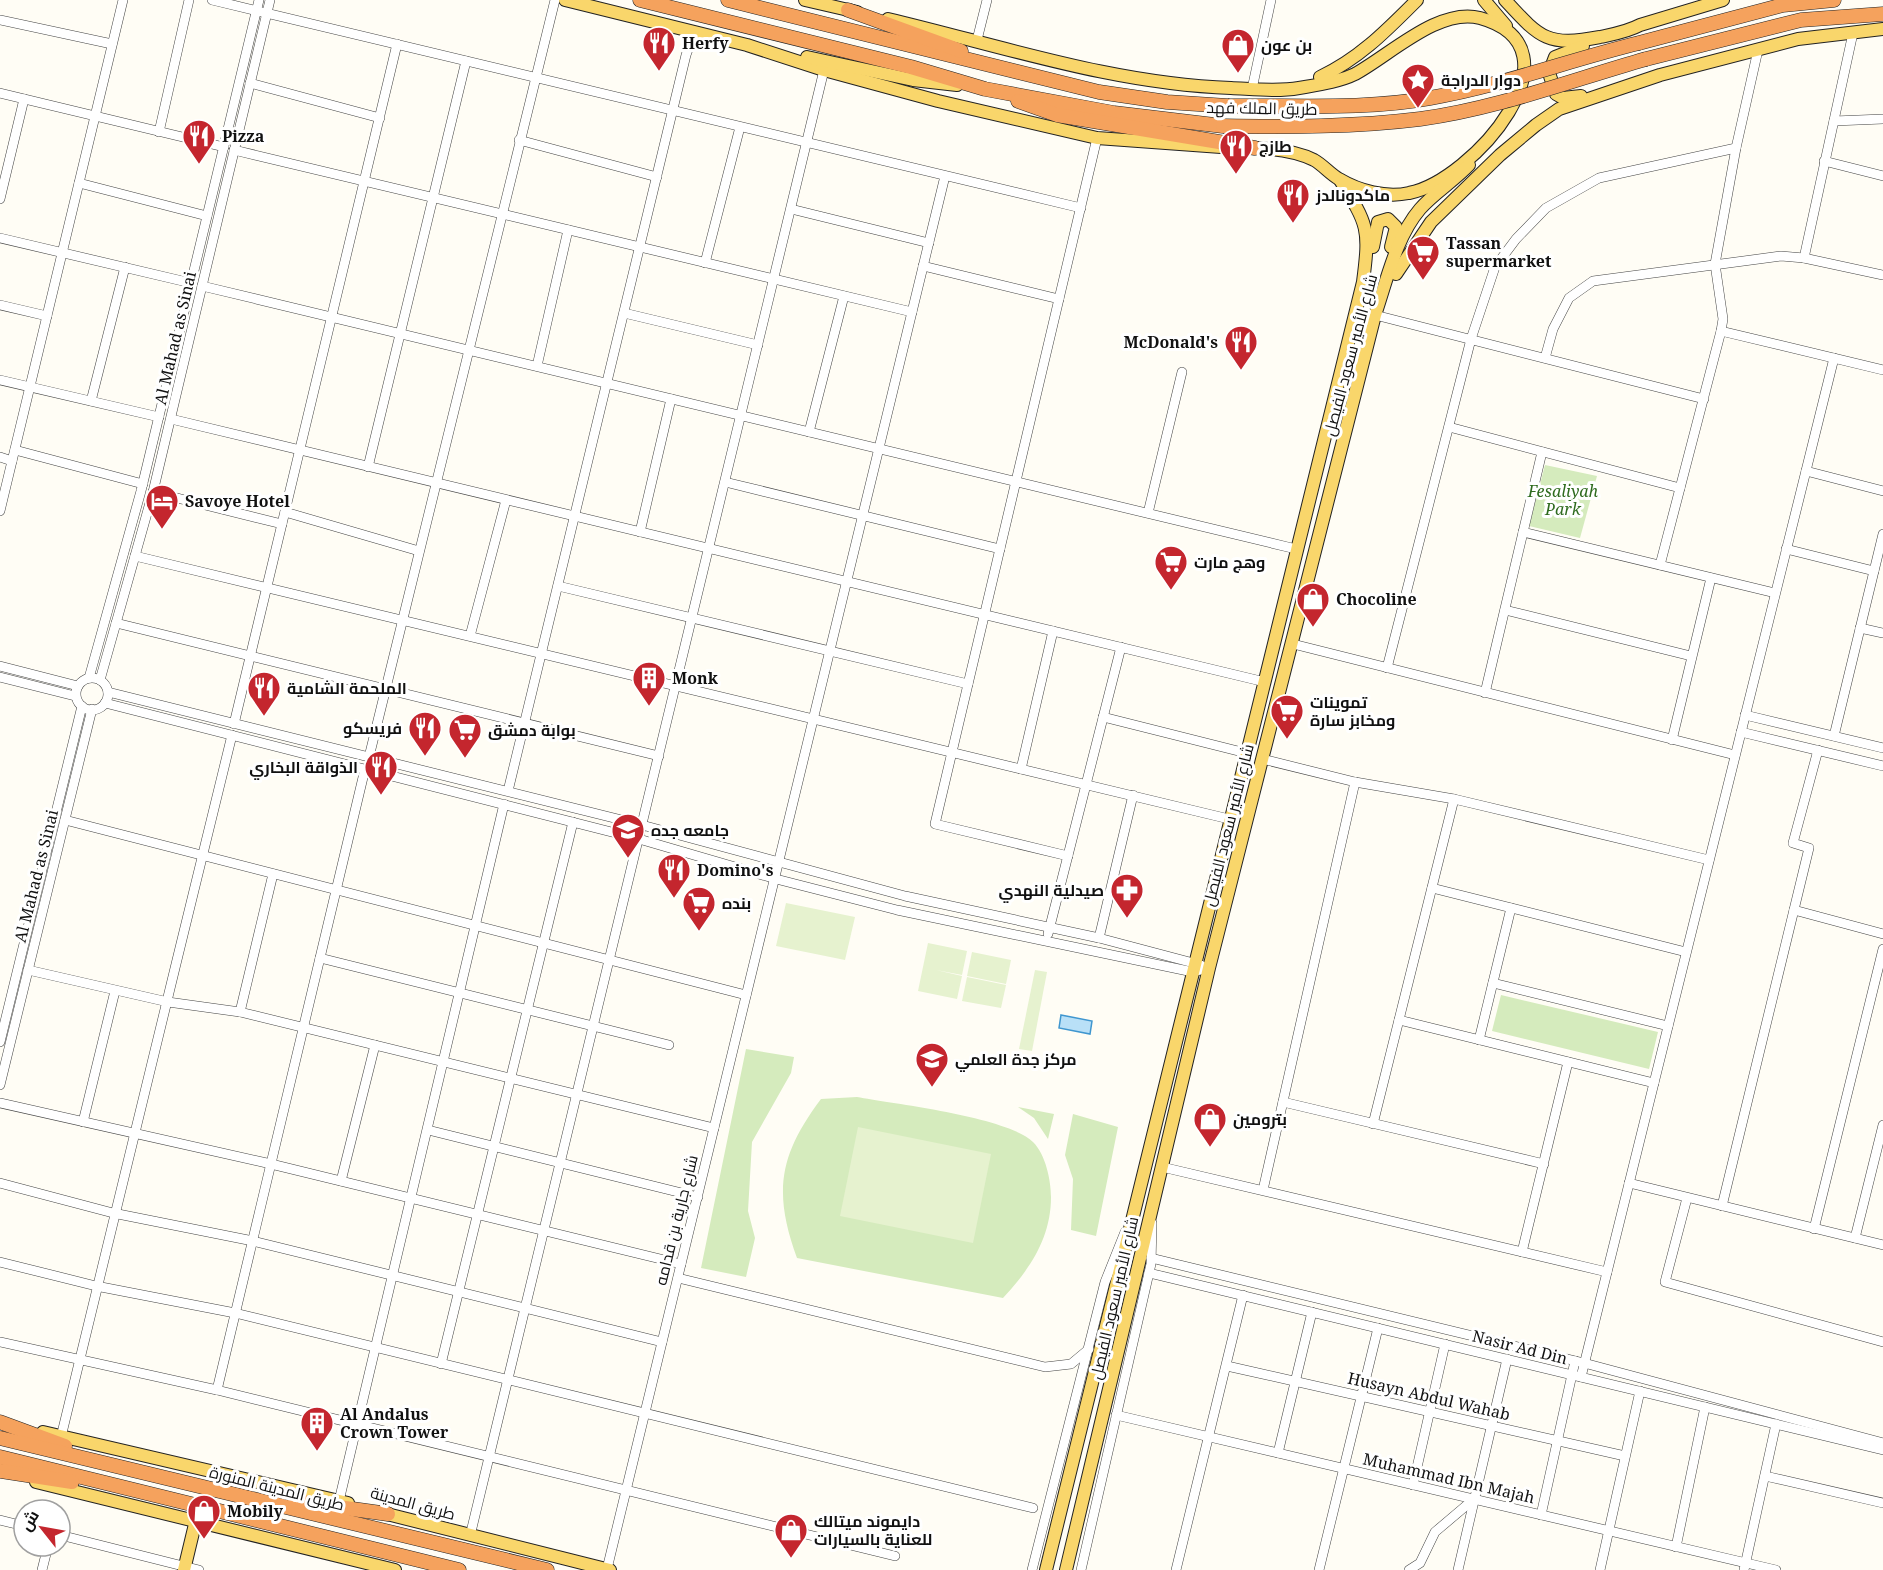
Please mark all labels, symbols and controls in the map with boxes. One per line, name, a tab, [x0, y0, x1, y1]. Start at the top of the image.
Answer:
restaurant icon: Herfy	[641, 25, 677, 72]
shop icon: بن عون	[1220, 27, 1256, 74]
place label: Herfy	[682, 32, 729, 54]
place label: بن عون	[1261, 34, 1312, 56]
place icon: دوار الدراجة	[1400, 62, 1436, 109]
place label: دوار الدراجة	[1441, 69, 1521, 91]
street label: طريق الملك فهد	[1206, 96, 1318, 120]
restaurant icon: Pizza	[181, 118, 217, 165]
place label: Pizza	[222, 125, 265, 147]
restaurant icon: طازج	[1218, 128, 1254, 175]
place label: طازج	[1259, 135, 1292, 157]
restaurant icon: ماكدونالدز	[1275, 177, 1311, 224]
place label: ماكدونالدز	[1315, 184, 1390, 206]
place label: Tassan supermarket	[1446, 232, 1552, 272]
supermarket icon: Tassan supermarket	[1405, 234, 1441, 281]
street label: Al Mahad as Sinai	[149, 269, 201, 407]
street label: شارع الأمير سعود الفيصل	[1318, 272, 1383, 439]
restaurant icon: McDonald's	[1223, 324, 1259, 371]
place label: McDonald's	[1124, 331, 1218, 353]
park label: Fesaliyah Park	[1527, 480, 1599, 520]
hotel icon: Savoye Hotel	[144, 483, 180, 530]
place label: Savoye Hotel	[185, 490, 290, 512]
supermarket icon: وهج مارت	[1153, 544, 1189, 591]
place label: وهج مارت	[1194, 551, 1265, 573]
shop icon: Chocoline	[1295, 581, 1331, 628]
place label: Chocoline	[1336, 588, 1417, 610]
building icon: Monk	[631, 660, 667, 707]
place label: Monk	[672, 667, 719, 689]
restaurant icon: الملحمة الشامية	[246, 670, 282, 717]
place label: الملحمة الشامية	[287, 677, 407, 699]
place label: تموينات ومخابز سارة	[1310, 691, 1395, 731]
supermarket icon: تموينات ومخابز سارة	[1269, 693, 1305, 740]
restaurant icon: فريسكو	[407, 710, 443, 757]
supermarket icon: بوابة دمشق	[447, 712, 483, 759]
place label: فريسكو	[343, 717, 402, 739]
place label: بوابة دمشق	[488, 719, 576, 741]
street label: شارع الأمير سعود الفيصل	[1197, 741, 1260, 909]
restaurant icon: الذواقة البخاري	[363, 749, 399, 796]
place label: الذواقة البخاري	[249, 756, 358, 780]
street label: Al Mahad as Sinai	[9, 807, 63, 945]
school or university icon: جامعه جده	[610, 812, 646, 859]
place label: جامعه جده	[651, 819, 729, 841]
restaurant icon: Domino's	[656, 852, 692, 899]
place label: Domino's	[697, 859, 774, 881]
pharmacy icon: صيدلية النهدي	[1109, 872, 1145, 919]
place label: صيدلية النهدي	[999, 879, 1104, 903]
supermarket icon: بنده	[681, 885, 717, 932]
place label: بنده	[722, 892, 751, 914]
school or university icon: مركز جدة العلمي	[914, 1041, 950, 1088]
place label: مركز جدة العلمي	[955, 1048, 1077, 1072]
shop icon: بترومين	[1192, 1101, 1228, 1148]
place label: بترومين	[1233, 1108, 1287, 1130]
street label: شارع جارية بن قدامه	[649, 1153, 704, 1288]
street label: شارع الأمير سعود الفيصل	[1085, 1214, 1144, 1382]
street label: Nasir Ad Din	[1470, 1325, 1570, 1369]
street label: Husayn Abdul Wahab	[1346, 1367, 1512, 1425]
place label: Al Andalus Crown Tower	[340, 1403, 449, 1443]
building icon: Al Andalus Crown Tower	[299, 1405, 335, 1452]
street label: Muhammad Ibn Majah	[1361, 1448, 1537, 1508]
street label: طريق المدينة المنورة	[207, 1461, 347, 1515]
street label: طريق المدينة	[368, 1481, 458, 1525]
shop icon: Mobily	[186, 1493, 222, 1540]
north arrow	[12, 1498, 72, 1558]
place label: Mobily	[227, 1500, 284, 1522]
text: ش	[14, 1506, 44, 1535]
place label: دايموند ميتالك للعناية بالسيارات	[814, 1510, 932, 1550]
shop icon: دايموند ميتالك للعناية بالسيارات	[773, 1512, 809, 1559]

